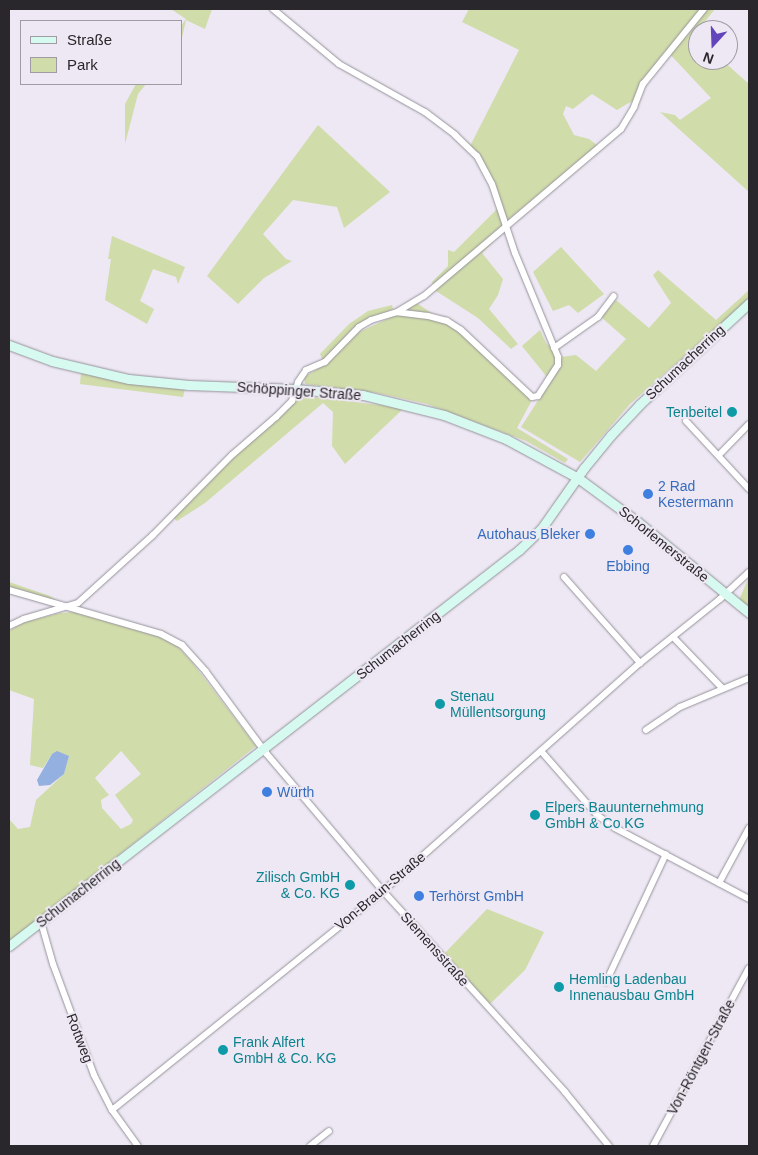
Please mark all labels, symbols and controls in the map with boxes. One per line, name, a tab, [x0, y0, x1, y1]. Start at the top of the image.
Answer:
legend	[20, 20, 182, 85]
north arrow	[688, 20, 738, 70]
text: Straße	[67, 31, 112, 48]
text: N	[701, 49, 716, 67]
text: Park	[67, 56, 98, 73]
street label: Schumacherring	[642, 321, 728, 403]
street label: Schöppinger Straße	[236, 378, 362, 404]
place label: Tenbeitel	[666, 404, 722, 420]
marker: Tenbeitel	[726, 406, 738, 418]
place label: 2 Rad Kestermann	[658, 478, 733, 511]
marker: 2 Rad Kestermann	[642, 488, 654, 500]
street label: Schorlemerstraße	[615, 502, 713, 586]
place label: Autohaus Bleker	[477, 526, 580, 542]
marker: Autohaus Bleker	[584, 528, 596, 540]
marker: Ebbing	[622, 544, 634, 556]
place label: Ebbing	[606, 558, 650, 574]
street label: Schumacherring	[353, 607, 443, 683]
place label: Stenau Müllentsorgung	[450, 688, 546, 720]
marker: Stenau Müllentsorgung	[434, 698, 446, 710]
place label: Würth	[277, 784, 314, 800]
marker: Würth	[261, 786, 273, 798]
place label: Elpers Bauunternehmung GmbH & Co KG	[545, 799, 704, 832]
marker: Elpers Bauunternehmung GmbH & Co KG	[529, 809, 541, 821]
street label: Von-Braun-Straße	[331, 848, 429, 934]
street label: Schumacherring	[33, 855, 123, 931]
place label: Zilisch GmbH & Co. KG	[256, 869, 340, 902]
marker: Zilisch GmbH & Co. KG	[344, 879, 356, 891]
place label: Terhörst GmbH	[429, 888, 524, 904]
marker: Terhörst GmbH	[413, 890, 425, 902]
street label: Siemensstraße	[397, 908, 473, 990]
place label: Hemling Ladenbau Innenausbau GmbH	[569, 971, 694, 1004]
marker: Hemling Ladenbau Innenausbau GmbH	[553, 981, 565, 993]
street label: Von-Röntgen-Straße	[663, 996, 739, 1118]
street label: Rottweg	[63, 1011, 97, 1065]
place label: Frank Alfert GmbH & Co. KG	[233, 1034, 336, 1066]
marker: Frank Alfert GmbH & Co. KG	[217, 1044, 229, 1056]

